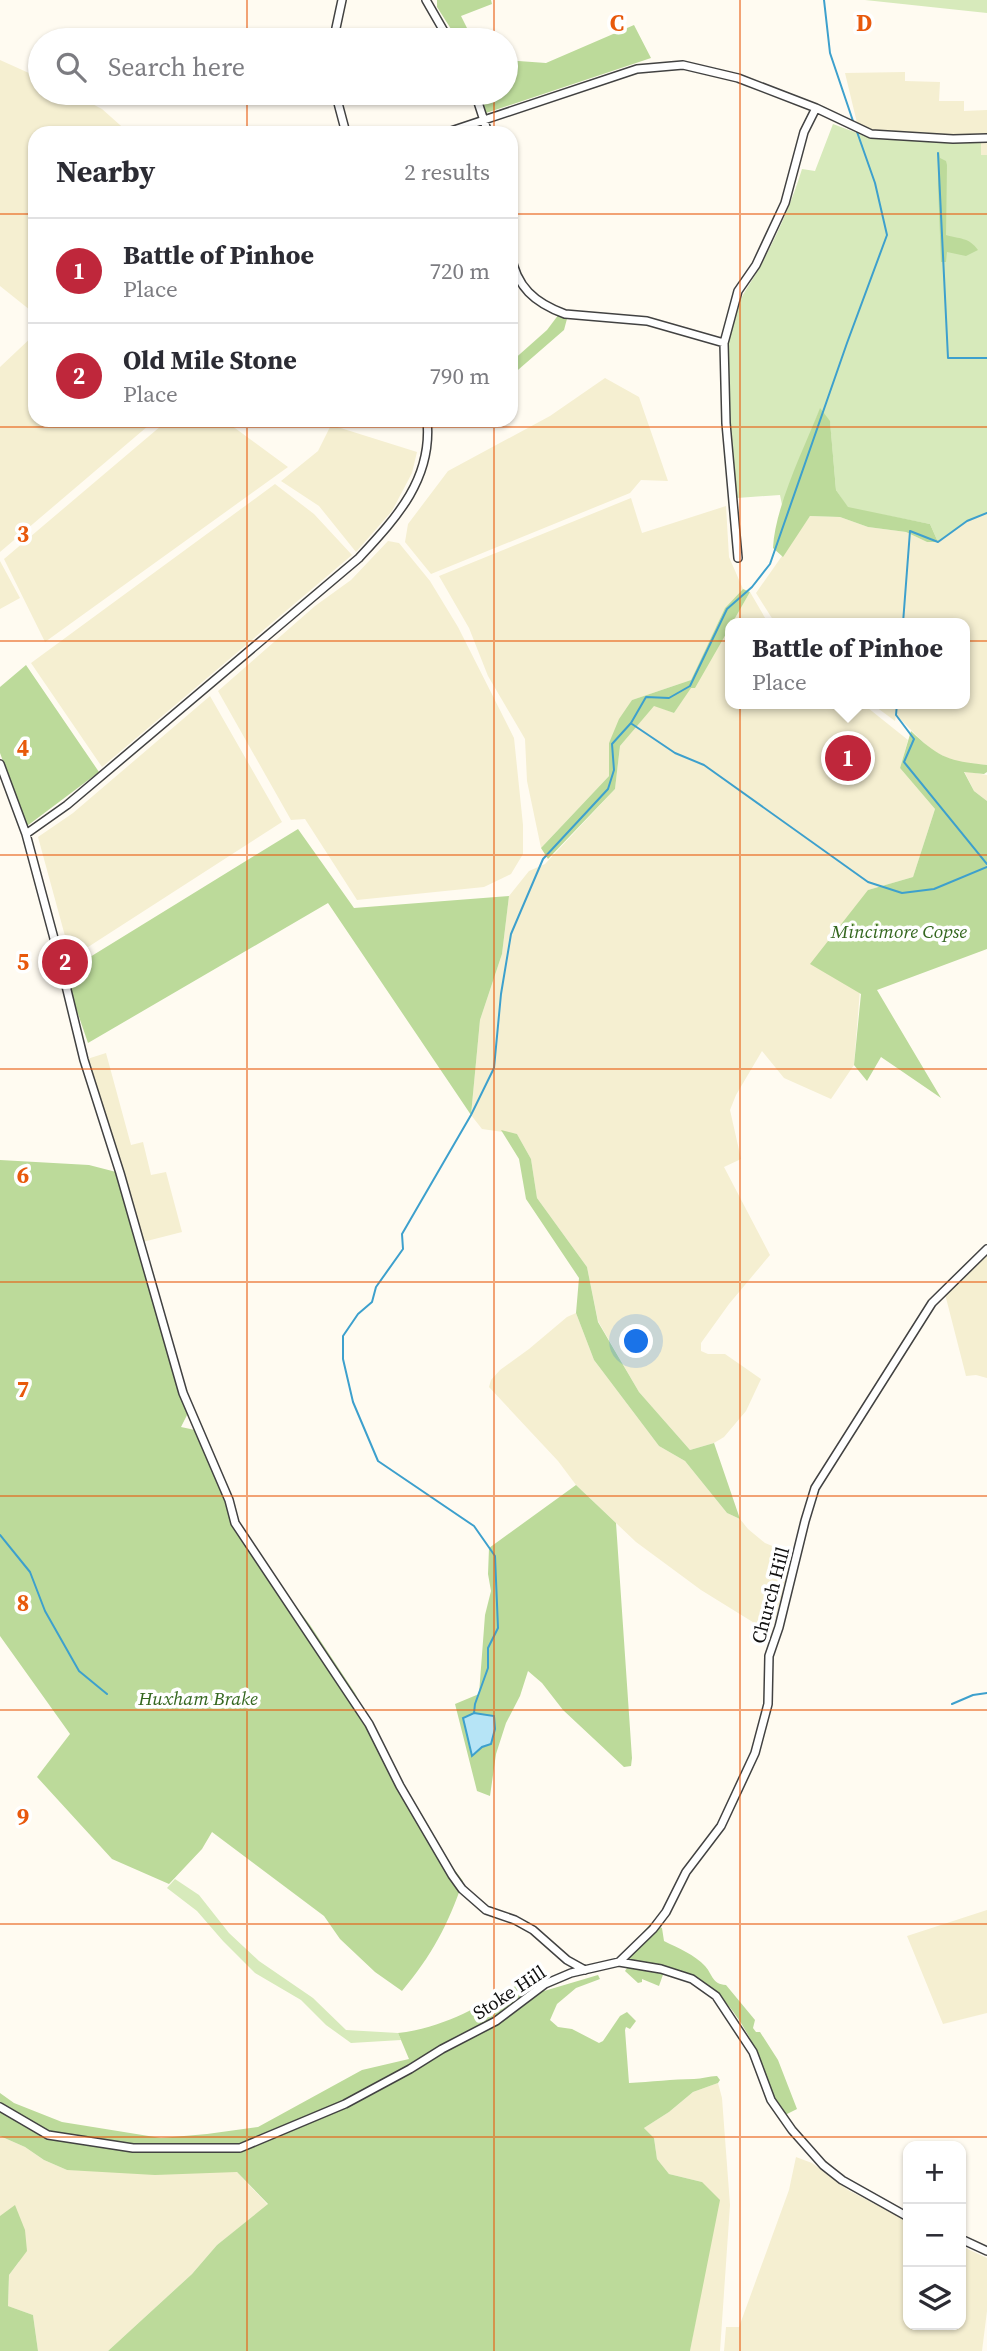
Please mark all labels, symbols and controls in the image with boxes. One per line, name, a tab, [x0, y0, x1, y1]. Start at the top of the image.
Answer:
text: C	[610, 7, 624, 39]
text: D	[856, 7, 872, 39]
search box	[28, 28, 518, 105]
icon: search	[52, 48, 90, 86]
text: Search here	[108, 49, 245, 85]
text: Nearby	[56, 151, 155, 192]
text: 2 results	[404, 156, 490, 188]
text: Battle of Pinhoe	[123, 237, 314, 273]
text: 1	[73, 255, 85, 287]
text: 720 m	[429, 255, 490, 287]
text: Place	[123, 273, 178, 305]
text: Old Mile Stone	[123, 342, 297, 378]
text: 2	[73, 360, 85, 392]
text: 790 m	[429, 360, 490, 392]
text: Place	[123, 378, 178, 410]
text: 3	[17, 518, 29, 550]
popup	[725, 618, 970, 709]
text: Battle of Pinhoe	[752, 630, 943, 666]
text: Place	[752, 666, 807, 698]
text: 4	[17, 732, 29, 764]
pin: 1	[825, 732, 871, 784]
park label: Mincimore Copse	[830, 918, 967, 944]
pin: 2	[42, 936, 88, 988]
text: 5	[17, 946, 29, 978]
text: 6	[17, 1159, 29, 1191]
your location	[619, 1324, 653, 1358]
text: 7	[17, 1373, 29, 1405]
street label: Church Hill	[745, 1543, 795, 1646]
text: 8	[17, 1587, 29, 1619]
park label: Huxham Brake	[137, 1685, 258, 1711]
text: 9	[17, 1801, 29, 1833]
street label: Stoke Hill	[468, 1959, 551, 2025]
map controls	[903, 2141, 966, 2330]
button: +	[903, 2141, 966, 2204]
button: −	[903, 2204, 966, 2267]
button: layers	[903, 2267, 966, 2330]

